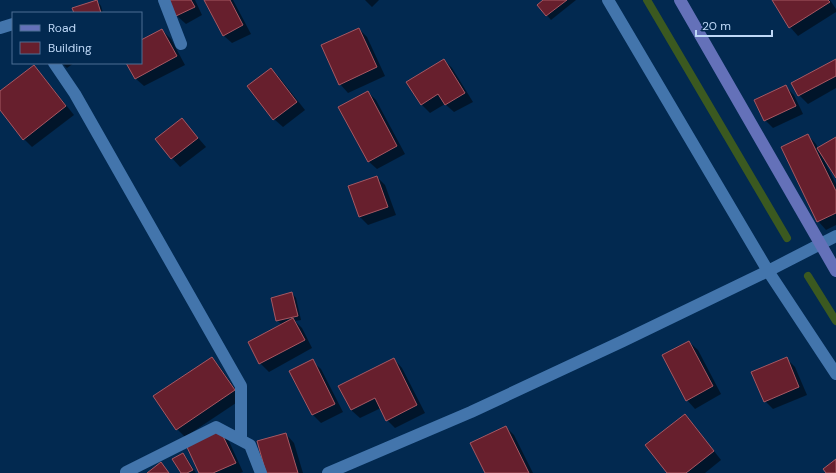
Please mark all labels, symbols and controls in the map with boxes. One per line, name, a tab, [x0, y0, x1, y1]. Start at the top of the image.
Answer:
legend	[12, 12, 142, 64]
scale bar	[696, 12, 772, 38]
text: 20 m	[702, 18, 731, 34]
text: Road	[48, 20, 76, 36]
text: Building	[48, 40, 92, 56]

